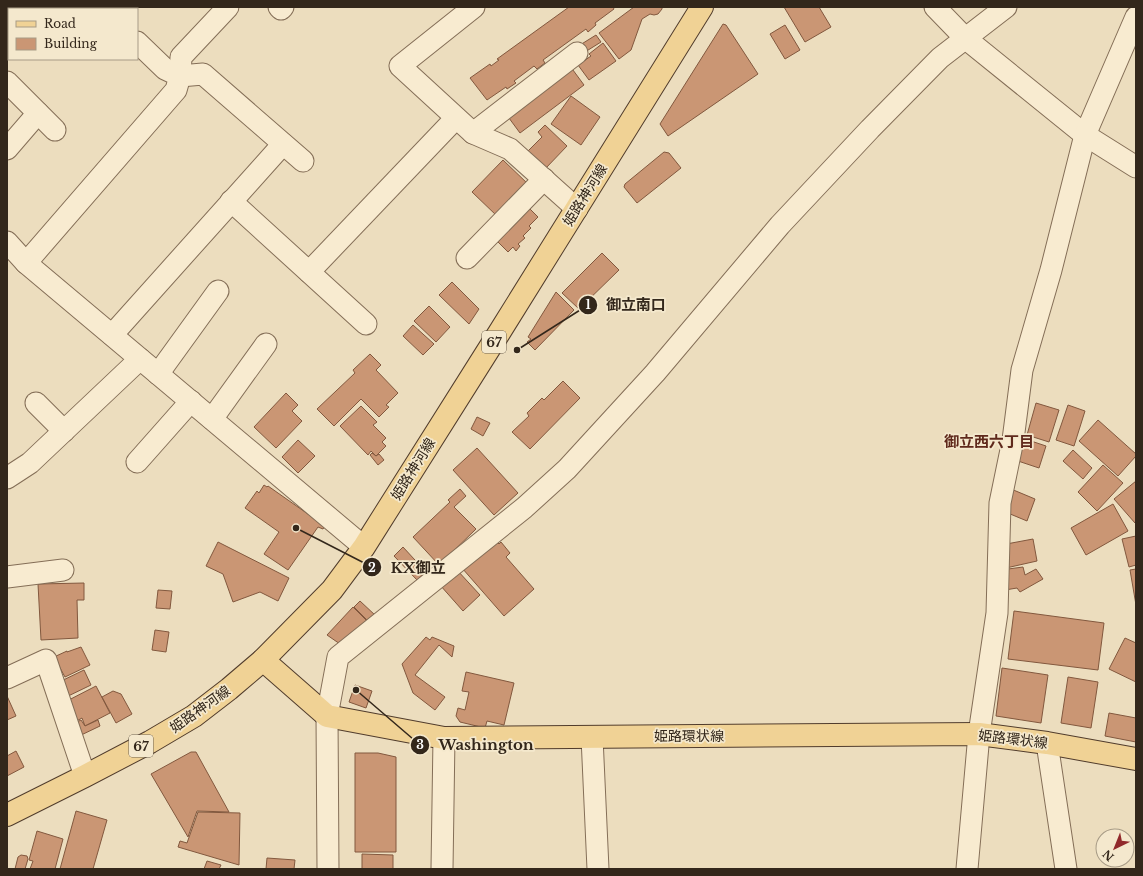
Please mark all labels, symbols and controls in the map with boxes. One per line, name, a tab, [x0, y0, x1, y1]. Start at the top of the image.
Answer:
legend	[8, 8, 138, 60]
text: Road	[44, 16, 76, 31]
text: Building	[44, 36, 98, 51]
street label: 姫路神河線	[559, 161, 611, 229]
callout: 御立南口	[578, 291, 674, 318]
text: 御立南口	[606, 295, 666, 314]
text: 1	[585, 297, 591, 312]
road number: 67	[482, 331, 506, 353]
district label: 御立西六丁目	[944, 432, 1034, 451]
street label: 姫路神河線	[387, 435, 439, 503]
callout: KX御立	[362, 554, 453, 581]
text: KX御立	[390, 558, 446, 577]
text: 2	[368, 560, 376, 575]
street label: 姫路神河線	[166, 682, 234, 736]
street label: 姫路環状線	[977, 726, 1049, 752]
street label: 姫路環状線	[654, 727, 724, 745]
callout: Washington	[410, 731, 542, 758]
road number: 67	[129, 735, 153, 757]
text: Washington	[437, 735, 534, 754]
text: 3	[416, 737, 424, 752]
north arrow	[1095, 828, 1135, 868]
text: N	[1099, 846, 1117, 864]

